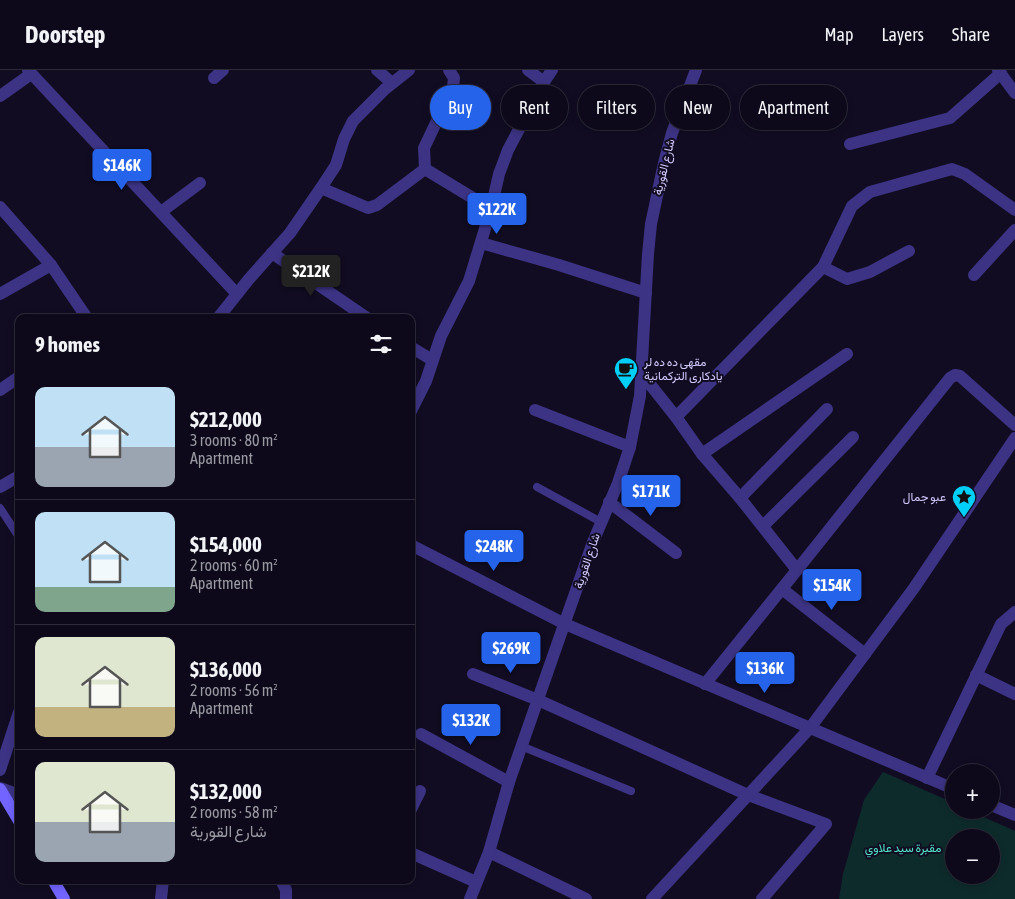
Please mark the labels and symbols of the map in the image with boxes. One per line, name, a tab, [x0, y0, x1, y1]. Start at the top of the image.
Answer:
street label: شارع القورية	[650, 137, 680, 197]
pin: $146K	[87, 148, 157, 191]
pin: $122K	[462, 192, 532, 235]
pin: $212K	[276, 254, 346, 297]
place label: مقهى ده ده لر يادكارى التركمانية	[643, 355, 723, 384]
cafe icon: مقهى ده ده لر يادكارى التركمانية	[613, 356, 639, 390]
pin: $171K	[616, 474, 686, 517]
place icon: عبو جمال	[951, 484, 977, 518]
place label: عبو جمال	[903, 490, 946, 505]
pin: $248K	[459, 530, 529, 572]
street label: شارع القورية	[571, 532, 605, 591]
pin: $154K	[797, 568, 867, 611]
pin: $269K	[476, 632, 546, 674]
pin: $136K	[730, 652, 800, 694]
pin: $132K	[436, 704, 506, 746]
park label: مقبرة سيد علاوي	[865, 841, 941, 858]

